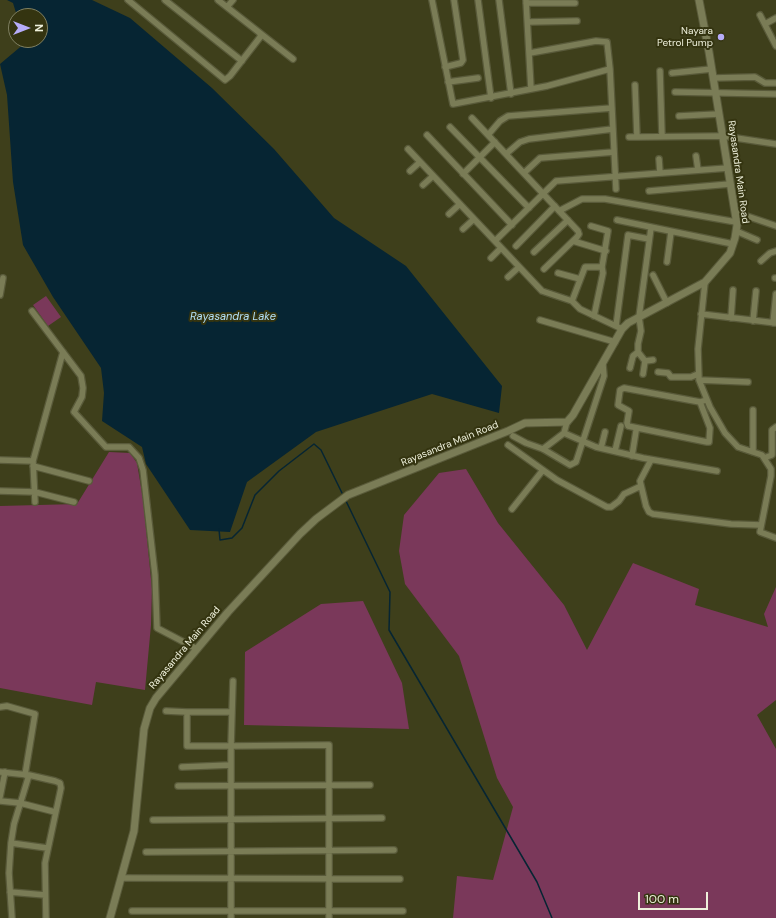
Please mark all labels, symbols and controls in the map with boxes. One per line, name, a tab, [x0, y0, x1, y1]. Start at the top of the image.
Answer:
north arrow	[8, 8, 48, 48]
text: N	[32, 24, 46, 32]
place label: Nayara Petrol Pump	[657, 25, 713, 48]
marker: Nayara Petrol Pump	[716, 32, 726, 42]
street label: Rayasandra Main Road	[725, 120, 751, 224]
water label: Rayasandra Lake	[190, 310, 276, 324]
street label: Rayasandra Main Road	[400, 419, 500, 469]
street label: Rayasandra Main Road	[147, 604, 223, 692]
scale bar	[640, 884, 710, 910]
text: 100 m	[645, 891, 679, 907]

